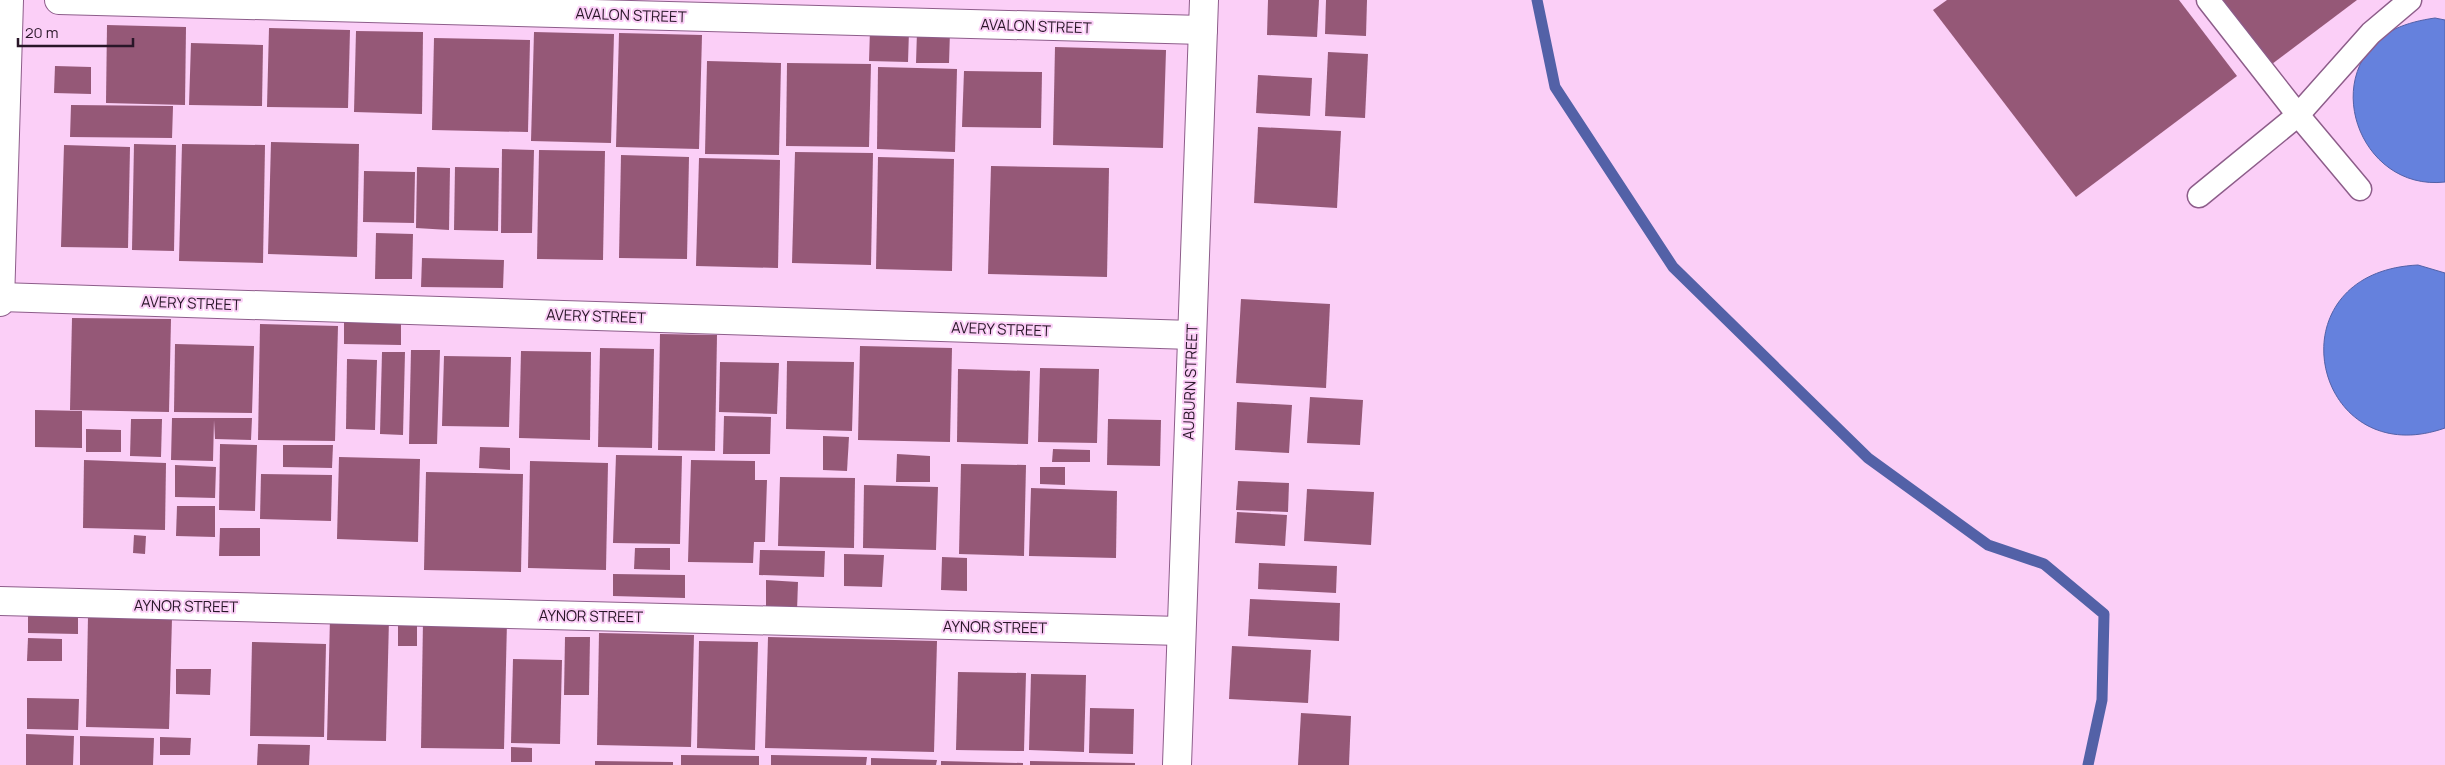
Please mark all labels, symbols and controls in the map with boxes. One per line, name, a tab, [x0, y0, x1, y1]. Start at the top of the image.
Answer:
street label: AVALON STREET	[575, 3, 687, 27]
street label: AVALON STREET	[980, 14, 1092, 38]
scale bar	[18, 15, 132, 47]
text: 20 m	[25, 22, 58, 43]
street label: AVERY STREET	[141, 291, 241, 315]
street label: AVERY STREET	[546, 304, 646, 328]
street label: AVERY STREET	[951, 317, 1051, 341]
street label: AUBURN STREET	[1177, 324, 1203, 440]
street label: AYNOR STREET	[134, 595, 238, 617]
street label: AYNOR STREET	[539, 605, 643, 627]
street label: AYNOR STREET	[943, 616, 1047, 638]

